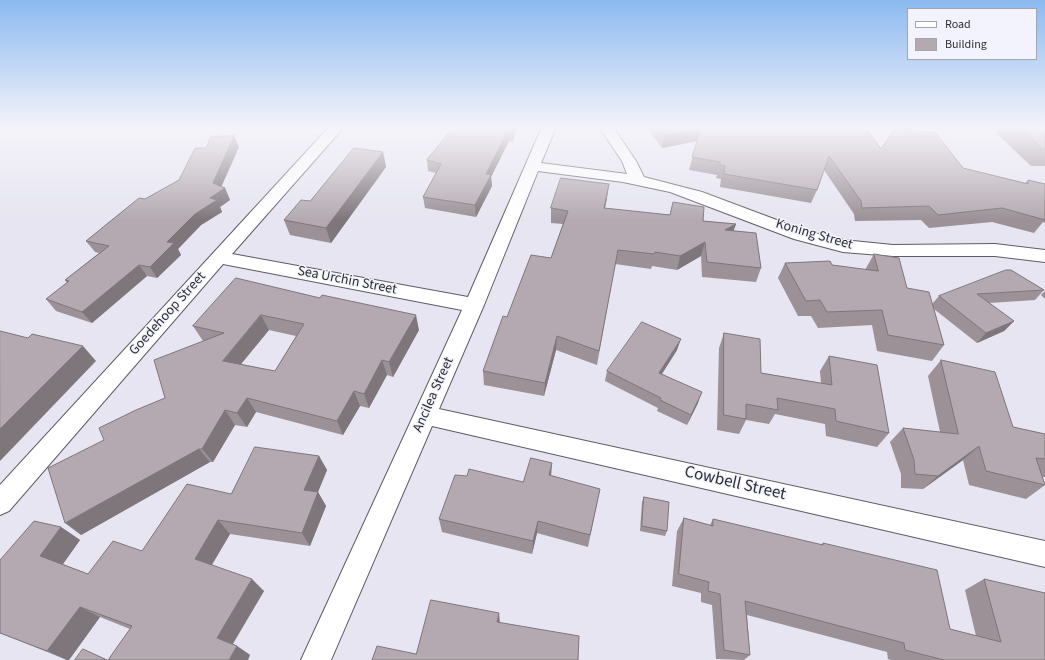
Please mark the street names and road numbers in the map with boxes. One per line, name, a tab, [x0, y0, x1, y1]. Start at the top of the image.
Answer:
street label: Koning Street	[774, 216, 854, 254]
street label: Sea Urchin Street	[296, 263, 398, 299]
street label: Goedehoop Street	[126, 269, 210, 359]
street label: Ancilea Street	[410, 355, 458, 435]
street label: Cowbell Street	[682, 462, 788, 506]

